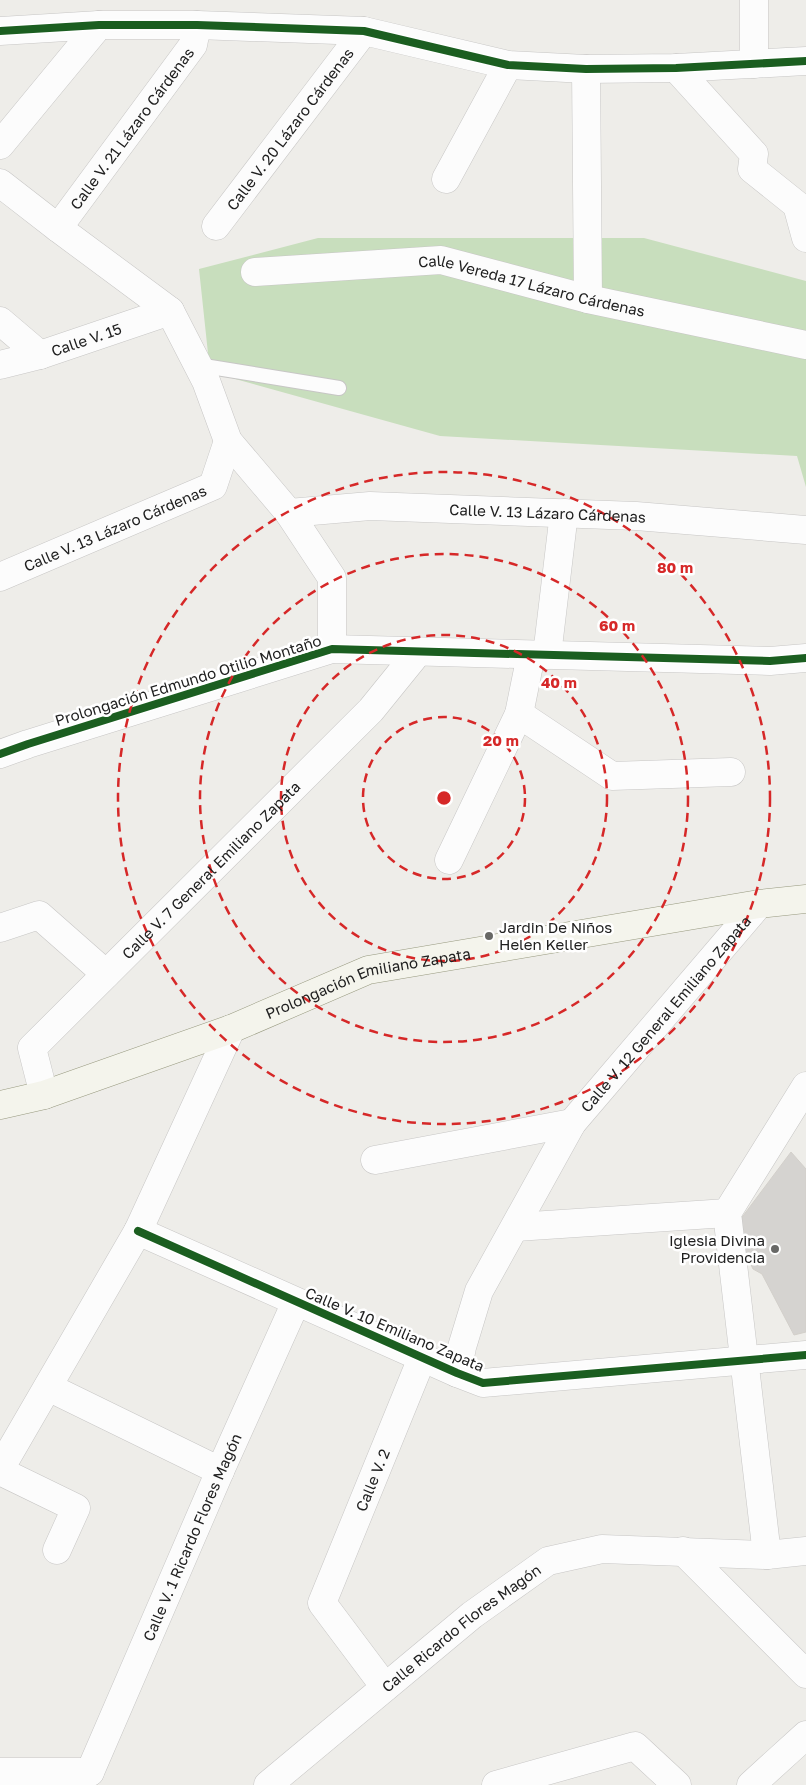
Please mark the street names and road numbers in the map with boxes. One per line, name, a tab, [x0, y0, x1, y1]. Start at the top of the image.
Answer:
street label: Calle V. 21 Lázaro Cárdenas	[66, 44, 197, 213]
street label: Calle V. 20 Lázaro Cárdenas	[222, 44, 357, 213]
street label: Calle Vereda 17 Lázaro Cárdenas	[417, 251, 647, 320]
street label: Calle V. 15	[49, 319, 124, 360]
street label: Calle V. 13 Lázaro Cárdenas	[21, 481, 209, 575]
street label: Calle V. 13 Lázaro Cárdenas	[449, 500, 647, 526]
street label: Prolongación Edmundo Otilio Montaño	[53, 631, 323, 729]
street label: Calle V. 7 General Emiliano Zapata	[118, 777, 304, 962]
street label: Calle V. 12 General Emiliano Zapata	[577, 912, 754, 1115]
street label: Prolongación Emiliano Zapata	[263, 944, 472, 1022]
street label: Calle V. 10 Emiliano Zapata	[303, 1283, 487, 1375]
street label: Calle V. 1 Ricardo Flores Magón	[139, 1430, 245, 1644]
street label: Calle V. 2	[351, 1446, 393, 1514]
street label: Calle Ricardo Flores Magón	[378, 1560, 544, 1696]

